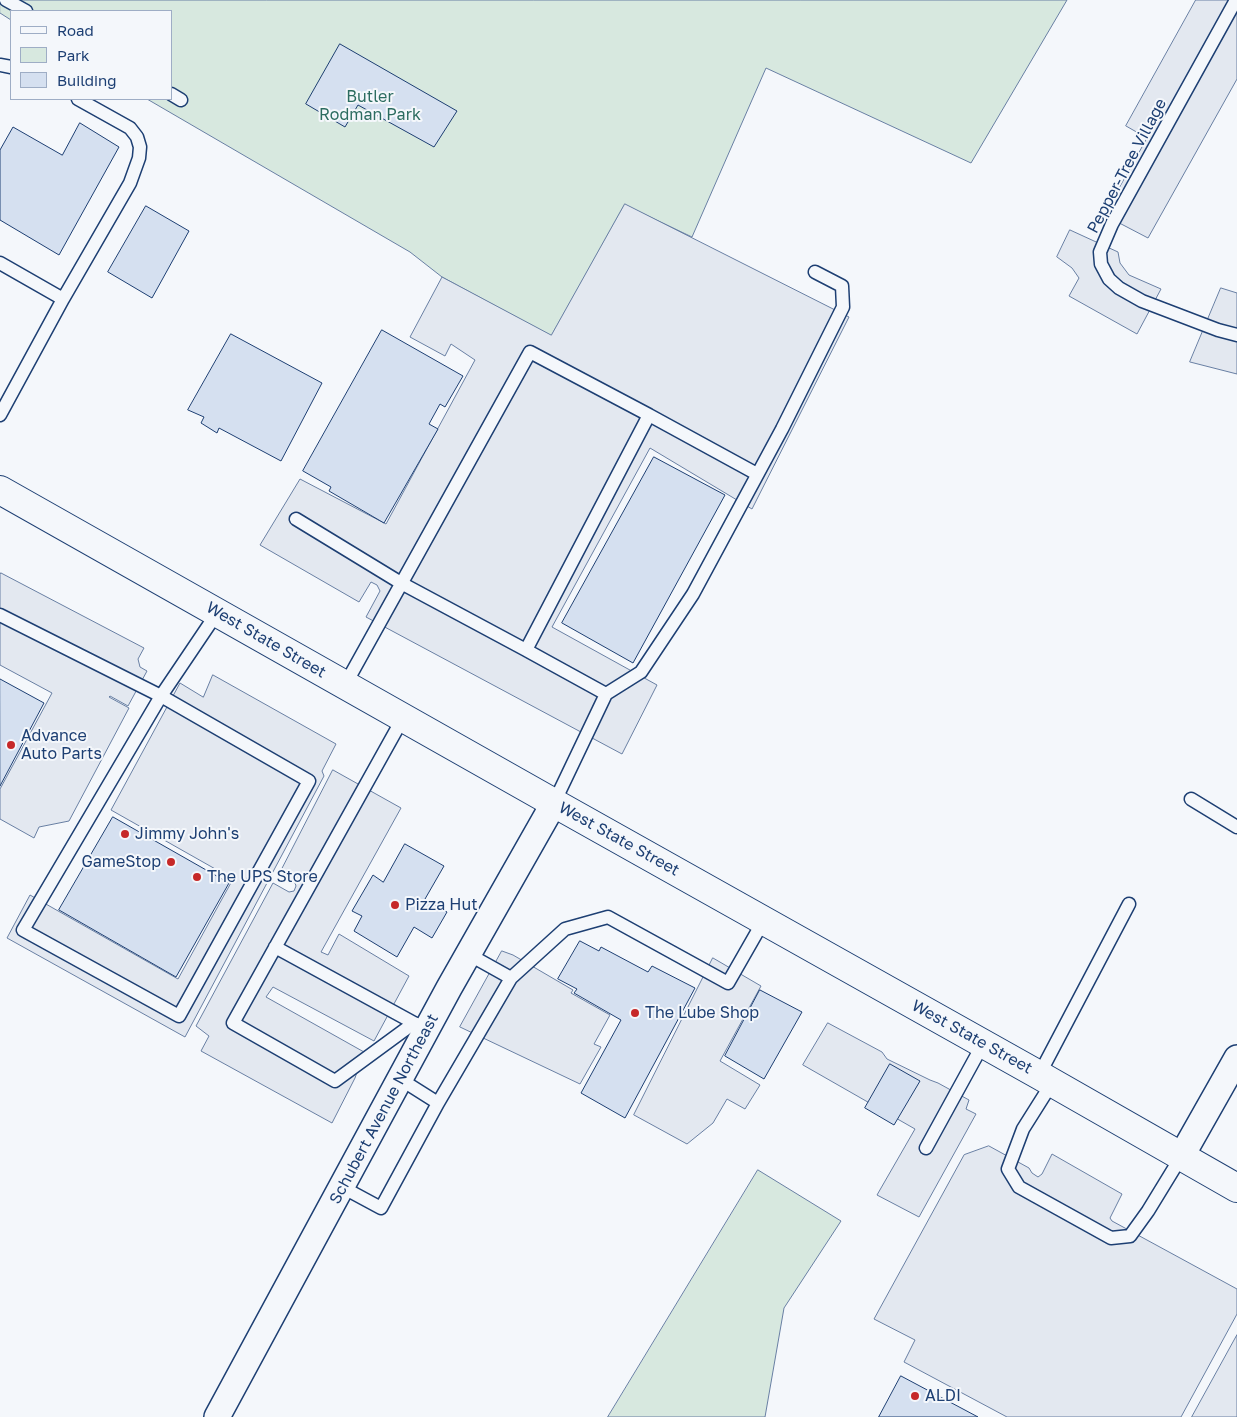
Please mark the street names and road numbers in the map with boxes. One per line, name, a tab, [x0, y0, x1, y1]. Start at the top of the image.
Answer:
street label: Pepper-Tree Village	[1083, 95, 1171, 237]
street label: West State Street	[203, 598, 329, 682]
street label: West State Street	[555, 798, 683, 880]
street label: West State Street	[908, 996, 1036, 1078]
street label: Schubert Avenue Northeast	[326, 1011, 442, 1207]

